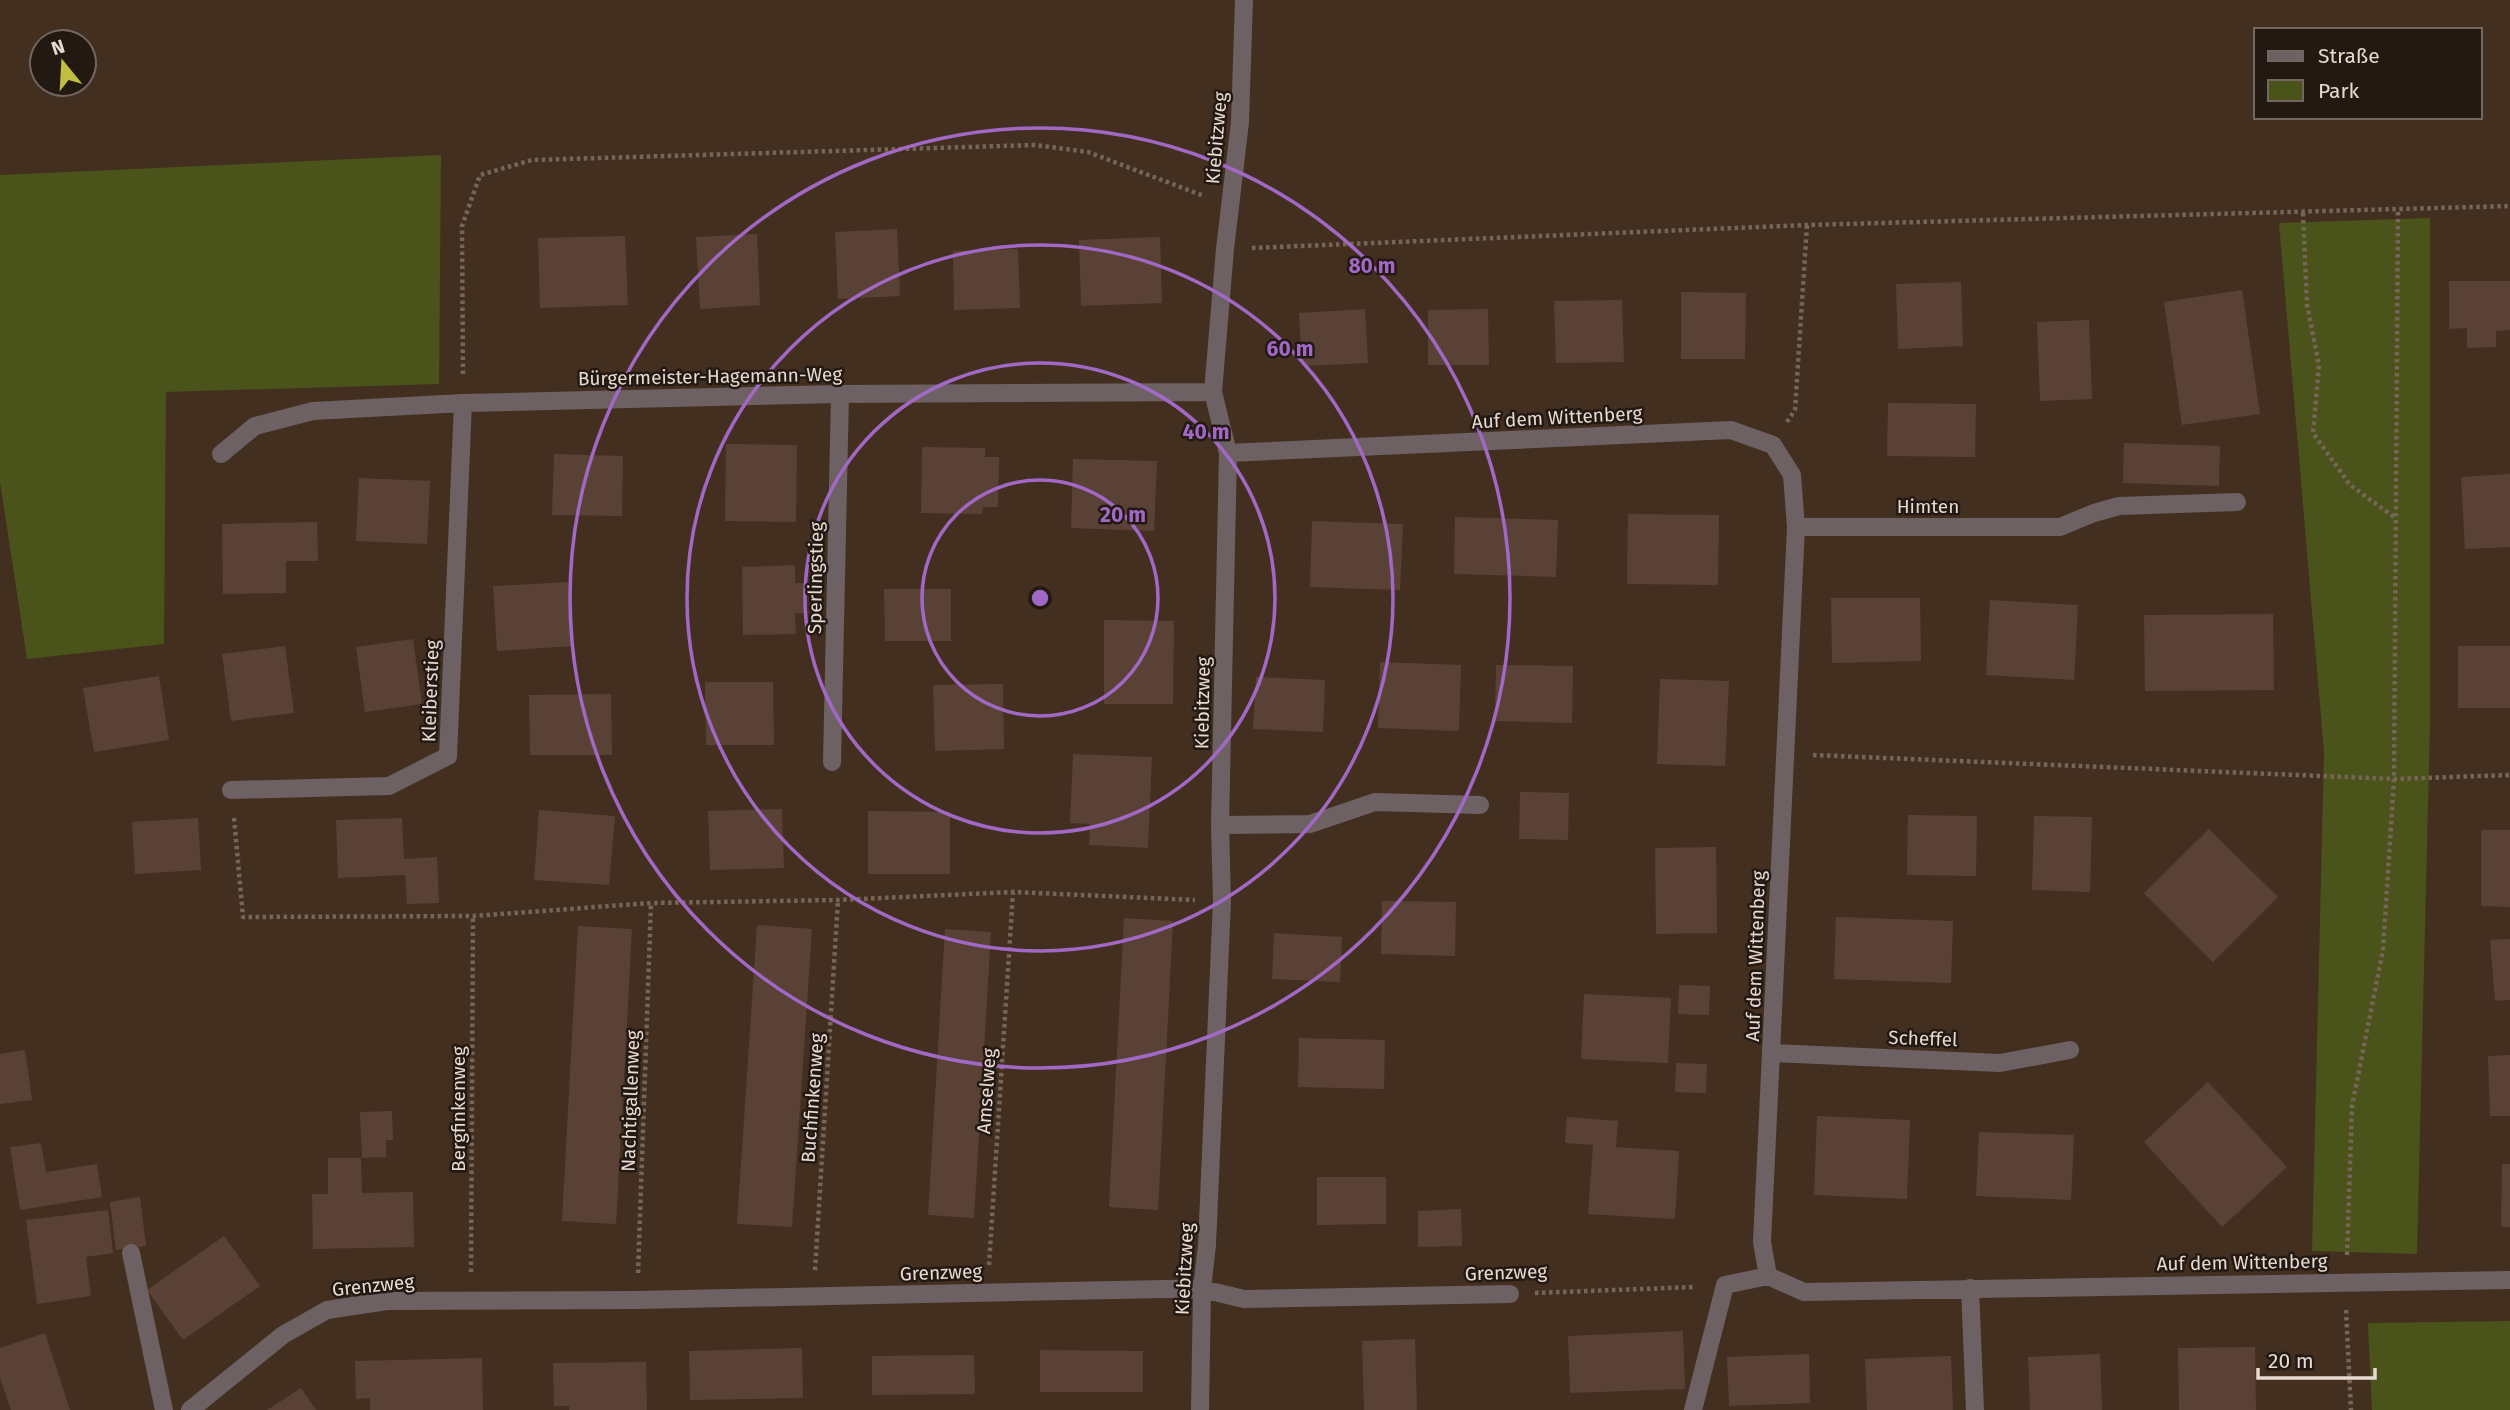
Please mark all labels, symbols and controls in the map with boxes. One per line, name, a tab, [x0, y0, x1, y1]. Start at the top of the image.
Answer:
north arrow	[28, 28, 98, 98]
legend	[2254, 28, 2482, 119]
text: N	[48, 34, 67, 60]
text: Straße	[2318, 43, 2380, 69]
text: Park	[2318, 78, 2360, 104]
street label: Kiebitzweg	[1201, 91, 1232, 185]
text: 80 m	[1348, 253, 1396, 279]
text: 60 m	[1267, 336, 1313, 362]
street label: Bürgermeister-Hagemann-Weg	[578, 363, 842, 390]
street label: Auf dem Wittenberg	[1471, 402, 1643, 433]
text: 40 m	[1183, 419, 1229, 445]
street label: Himten	[1897, 495, 1959, 518]
text: 20 m	[1100, 502, 1146, 528]
street label: Sperlingstieg	[803, 521, 828, 634]
centre of rings	[1028, 586, 1052, 610]
street label: Kleiberstieg	[417, 639, 444, 743]
street label: Kiebitzweg	[1190, 656, 1215, 749]
street label: Auf dem Wittenberg	[1741, 870, 1770, 1042]
street label: Scheffel	[1888, 1026, 1958, 1051]
street label: Nachtigallenweg	[617, 1030, 644, 1172]
street label: Buchfinkenweg	[796, 1032, 829, 1164]
street label: Bergfinkenweg	[447, 1046, 470, 1172]
street label: Amselweg	[972, 1047, 1001, 1135]
street label: Kiebitzweg	[1171, 1222, 1198, 1316]
street label: Auf dem Wittenberg	[2156, 1250, 2328, 1275]
street label: Grenzweg	[899, 1260, 983, 1285]
street label: Grenzweg	[1464, 1260, 1548, 1285]
street label: Grenzweg	[331, 1270, 415, 1301]
scale bar	[2258, 1336, 2375, 1380]
text: 20 m	[2268, 1348, 2314, 1374]

